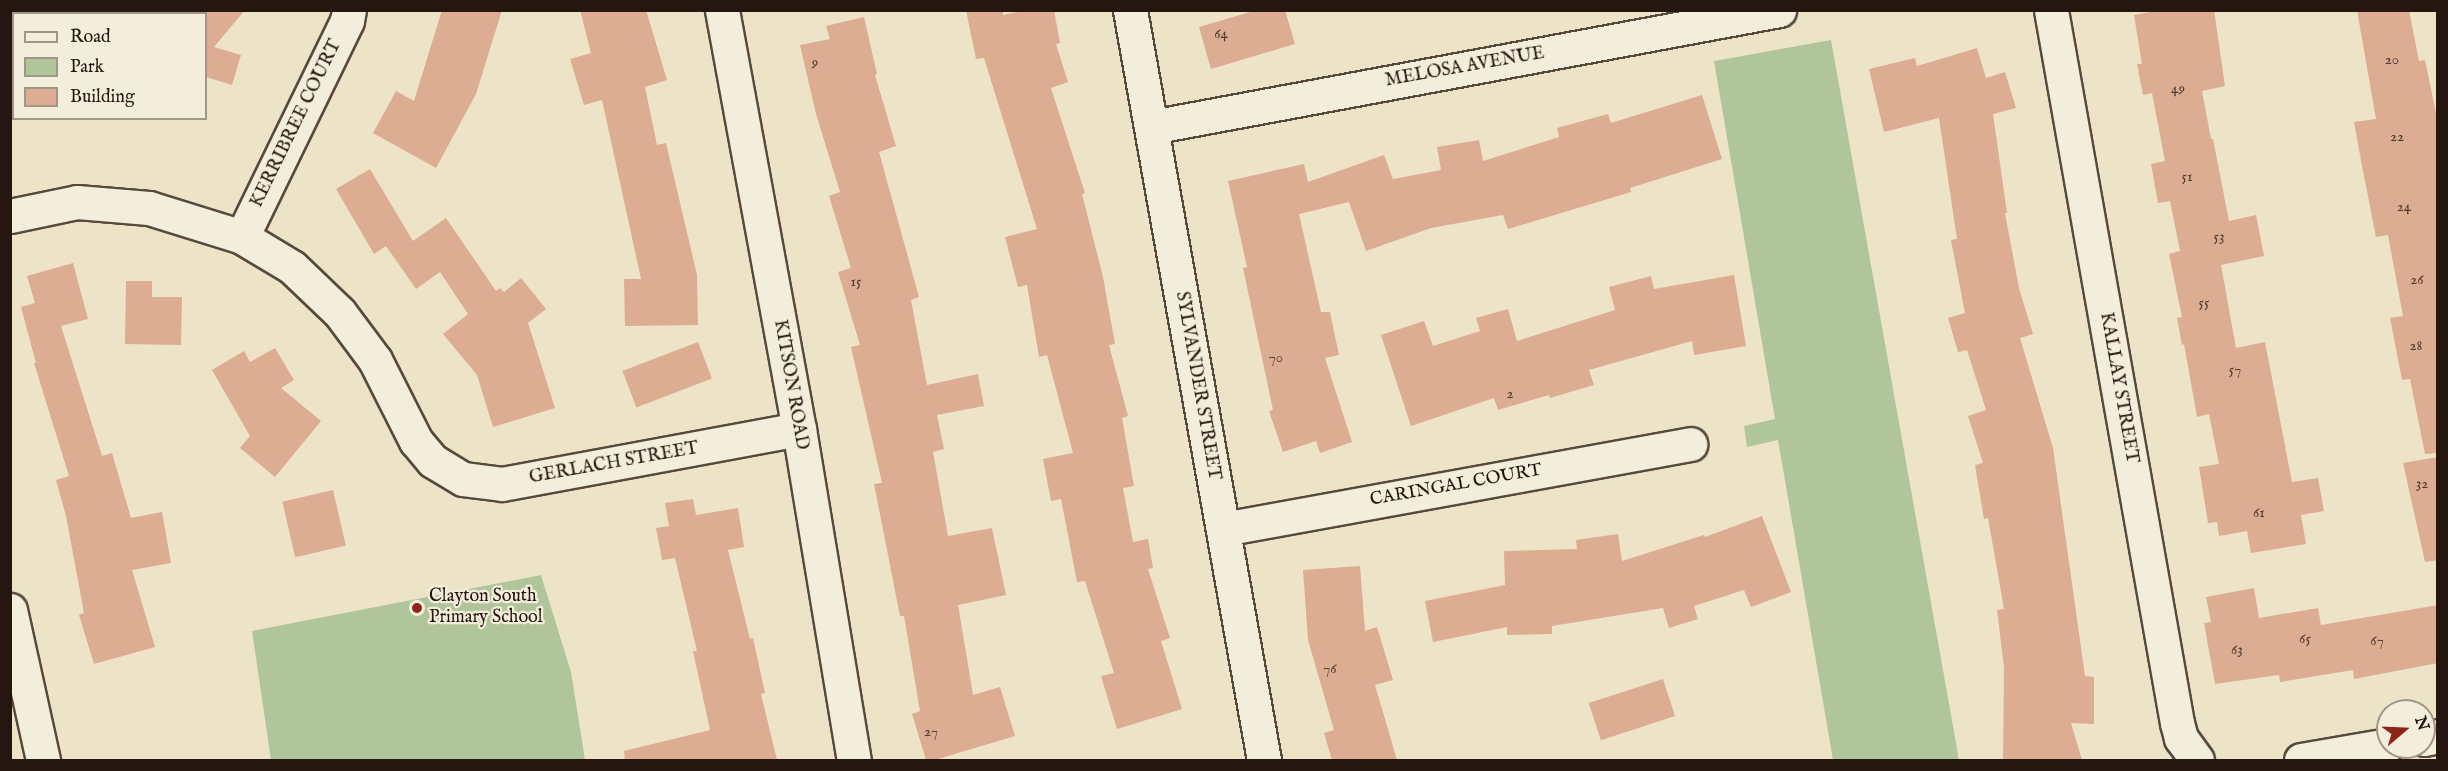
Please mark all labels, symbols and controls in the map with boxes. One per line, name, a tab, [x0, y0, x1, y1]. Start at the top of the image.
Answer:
legend	[12, 12, 207, 120]
house number: 64	[1214, 25, 1228, 43]
text: Road	[70, 26, 111, 49]
street label: KERRIBREE COURT	[247, 37, 347, 211]
street label: MELOSA AVENUE	[1384, 43, 1546, 93]
house number: 20	[2385, 51, 2399, 69]
house number: 9	[812, 54, 818, 72]
text: Park	[70, 56, 104, 79]
house number: 49	[2171, 80, 2185, 98]
text: Building	[70, 86, 135, 109]
house number: 22	[2390, 128, 2404, 146]
house number: 51	[2181, 168, 2193, 186]
house number: 24	[2397, 198, 2411, 216]
house number: 53	[2213, 228, 2225, 246]
house number: 26	[2410, 271, 2424, 289]
house number: 15	[850, 273, 862, 291]
street label: SYLVANDER STREET	[1170, 290, 1224, 482]
house number: 55	[2199, 294, 2209, 312]
street label: KALLAY STREET	[2094, 311, 2142, 465]
street label: KITSON ROAD	[768, 318, 812, 452]
house number: 28	[2410, 337, 2422, 355]
house number: 70	[1269, 349, 1283, 367]
house number: 57	[2229, 361, 2241, 379]
house number: 2	[1506, 385, 1514, 403]
street label: GERLACH STREET	[528, 438, 700, 490]
street label: CARINGAL COURT	[1368, 460, 1544, 512]
house number: 32	[2416, 475, 2428, 493]
house number: 61	[2253, 504, 2265, 522]
place label: Clayton South Primary School	[429, 587, 543, 630]
marker: Clayton South Primary School	[410, 601, 424, 615]
house number: 65	[2299, 630, 2311, 648]
house number: 67	[2370, 632, 2384, 650]
house number: 63	[2231, 641, 2243, 659]
house number: 76	[1323, 660, 1337, 678]
north arrow	[2376, 699, 2436, 759]
text: N	[2409, 714, 2433, 734]
house number: 27	[924, 723, 938, 741]

